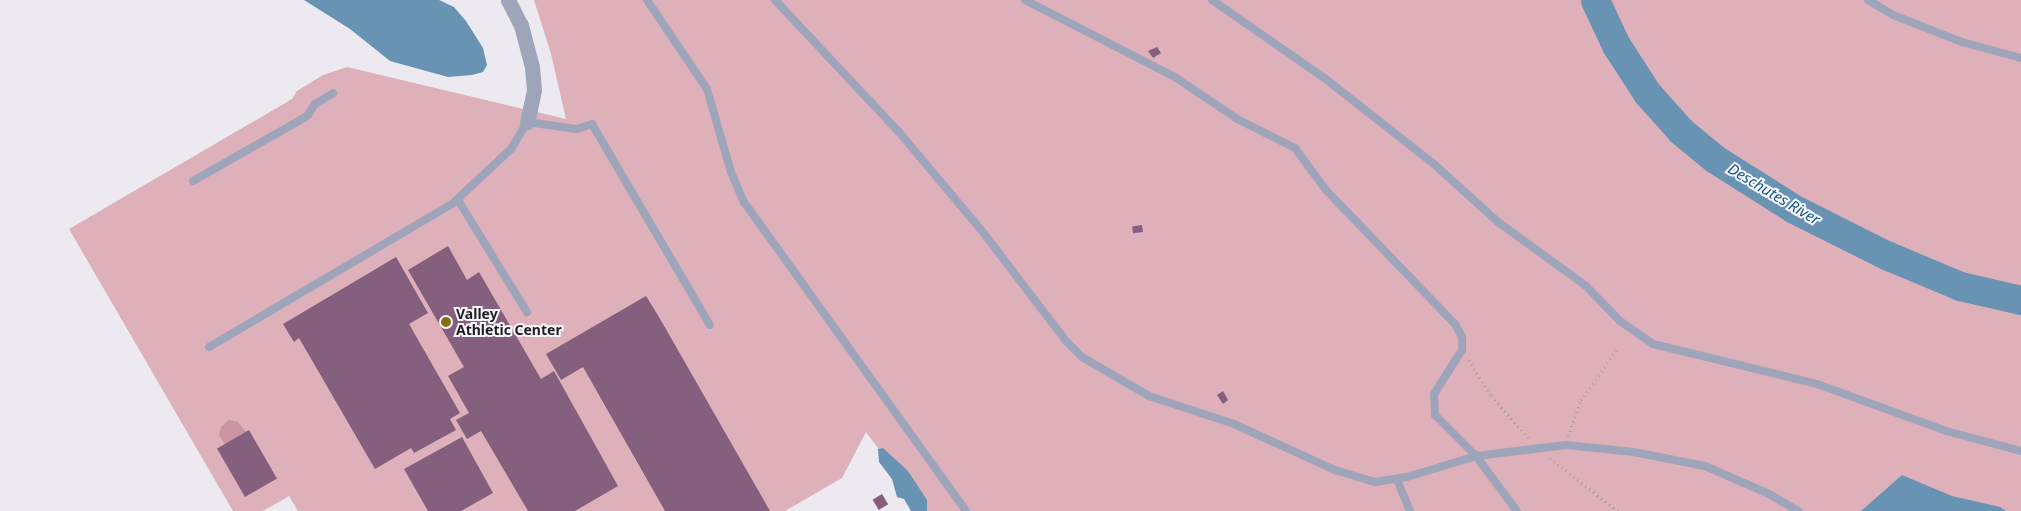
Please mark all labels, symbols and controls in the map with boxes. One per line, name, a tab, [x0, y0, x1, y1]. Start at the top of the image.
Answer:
water label: Deschutes River	[1725, 160, 1823, 228]
place label: Valley Athletic Center	[456, 306, 562, 338]
marker: Valley Athletic Center	[440, 316, 452, 328]

